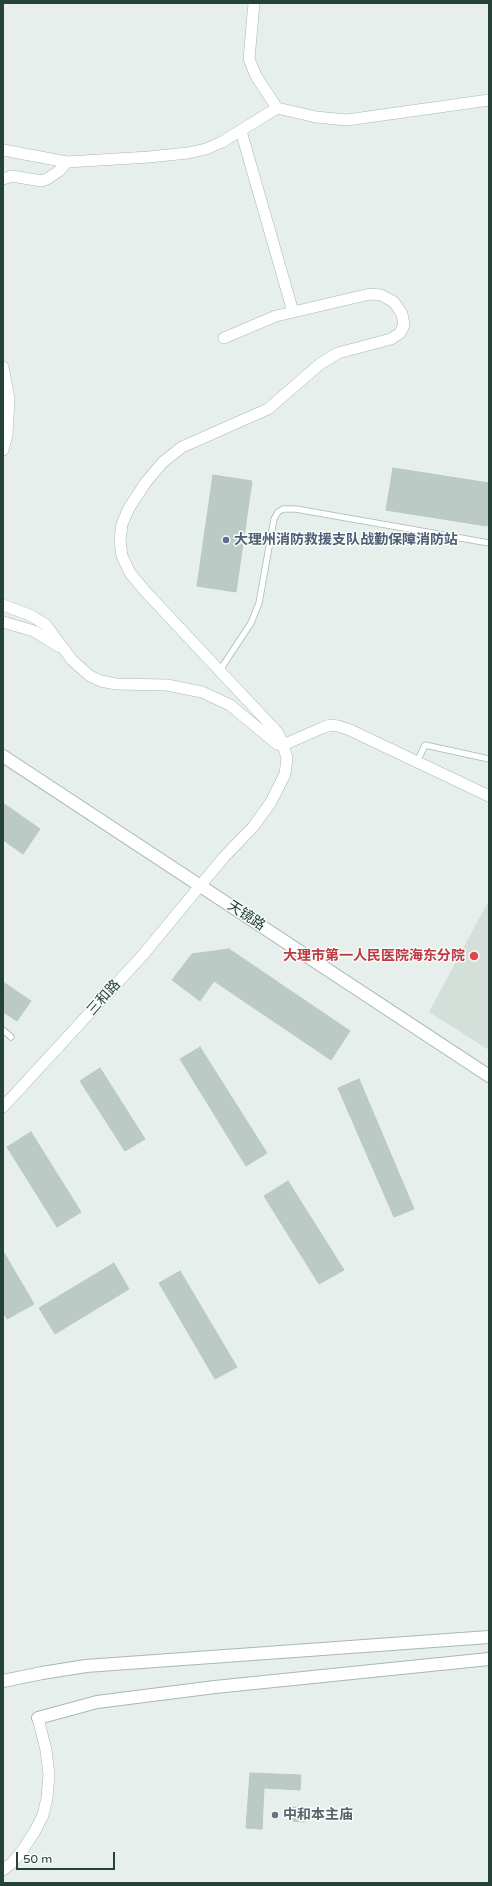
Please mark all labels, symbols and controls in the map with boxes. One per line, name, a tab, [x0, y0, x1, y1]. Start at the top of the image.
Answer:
place label: 大理州消防救援支队战勤保障消防站	[234, 532, 458, 548]
marker: 大理州消防救援支队战勤保障消防站	[221, 535, 231, 545]
street label: 天镜路	[224, 898, 268, 934]
place label: 大理市第一人民医院海东分院	[283, 948, 465, 964]
marker: 大理市第一人民医院海东分院	[468, 950, 480, 962]
street label: 三和路	[84, 977, 124, 1019]
place label: 中和本主庙	[283, 1807, 353, 1823]
marker: 中和本主庙	[270, 1810, 280, 1820]
scale bar	[18, 1844, 117, 1870]
text: 50 m	[23, 1852, 52, 1866]

